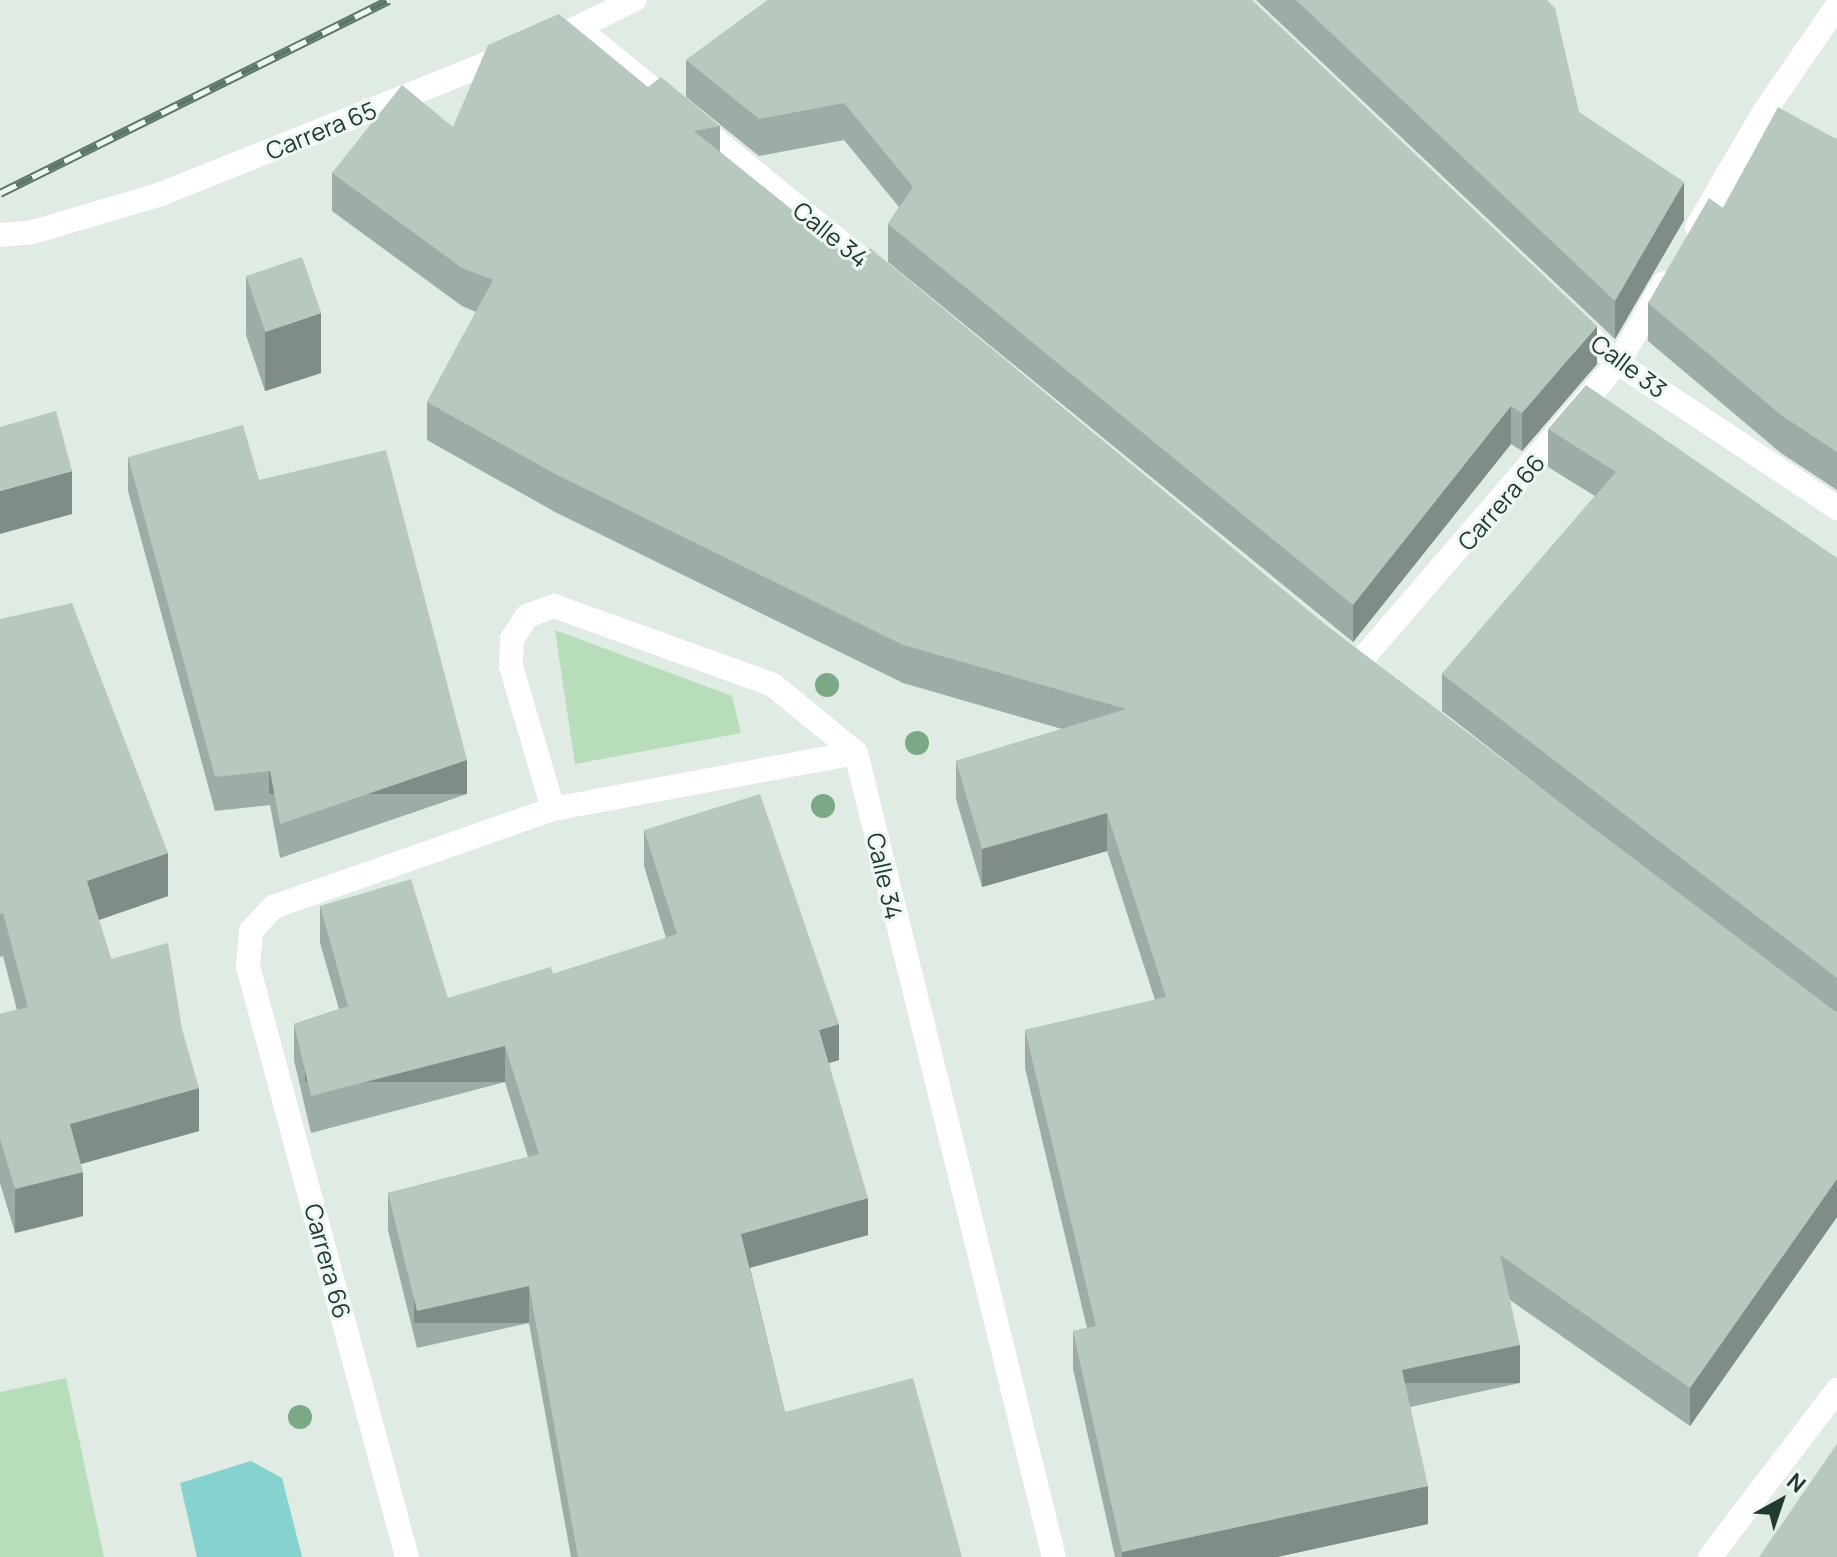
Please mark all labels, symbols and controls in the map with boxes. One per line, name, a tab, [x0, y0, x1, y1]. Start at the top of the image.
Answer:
street label: Carrera 65	[262, 95, 380, 165]
street label: Calle 34	[788, 195, 874, 273]
street label: Calle 33	[1586, 328, 1672, 404]
street label: Carrera 66	[1452, 448, 1550, 556]
street label: Calle 34	[861, 830, 909, 922]
street label: Carrera 66	[299, 1200, 357, 1322]
north arrow	[1741, 1461, 1821, 1541]
text: N	[1781, 1466, 1812, 1499]

